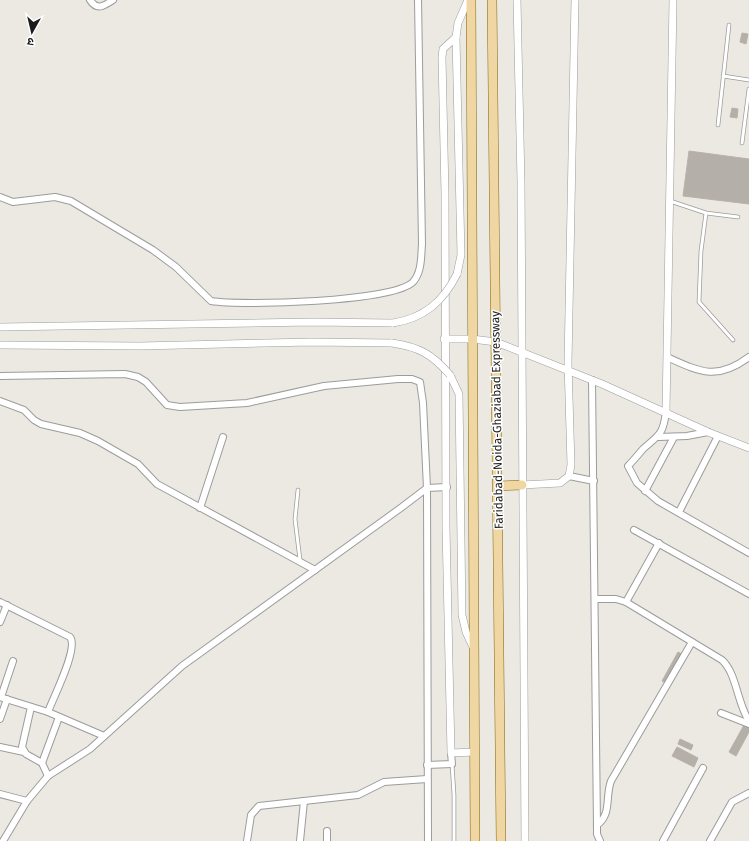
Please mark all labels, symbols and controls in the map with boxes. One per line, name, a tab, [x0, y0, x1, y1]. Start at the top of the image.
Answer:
north arrow	[12, 12, 52, 52]
text: उ	[26, 34, 35, 48]
street label: Faridabad-Noida-Ghaziabad Expressway	[488, 311, 506, 529]

